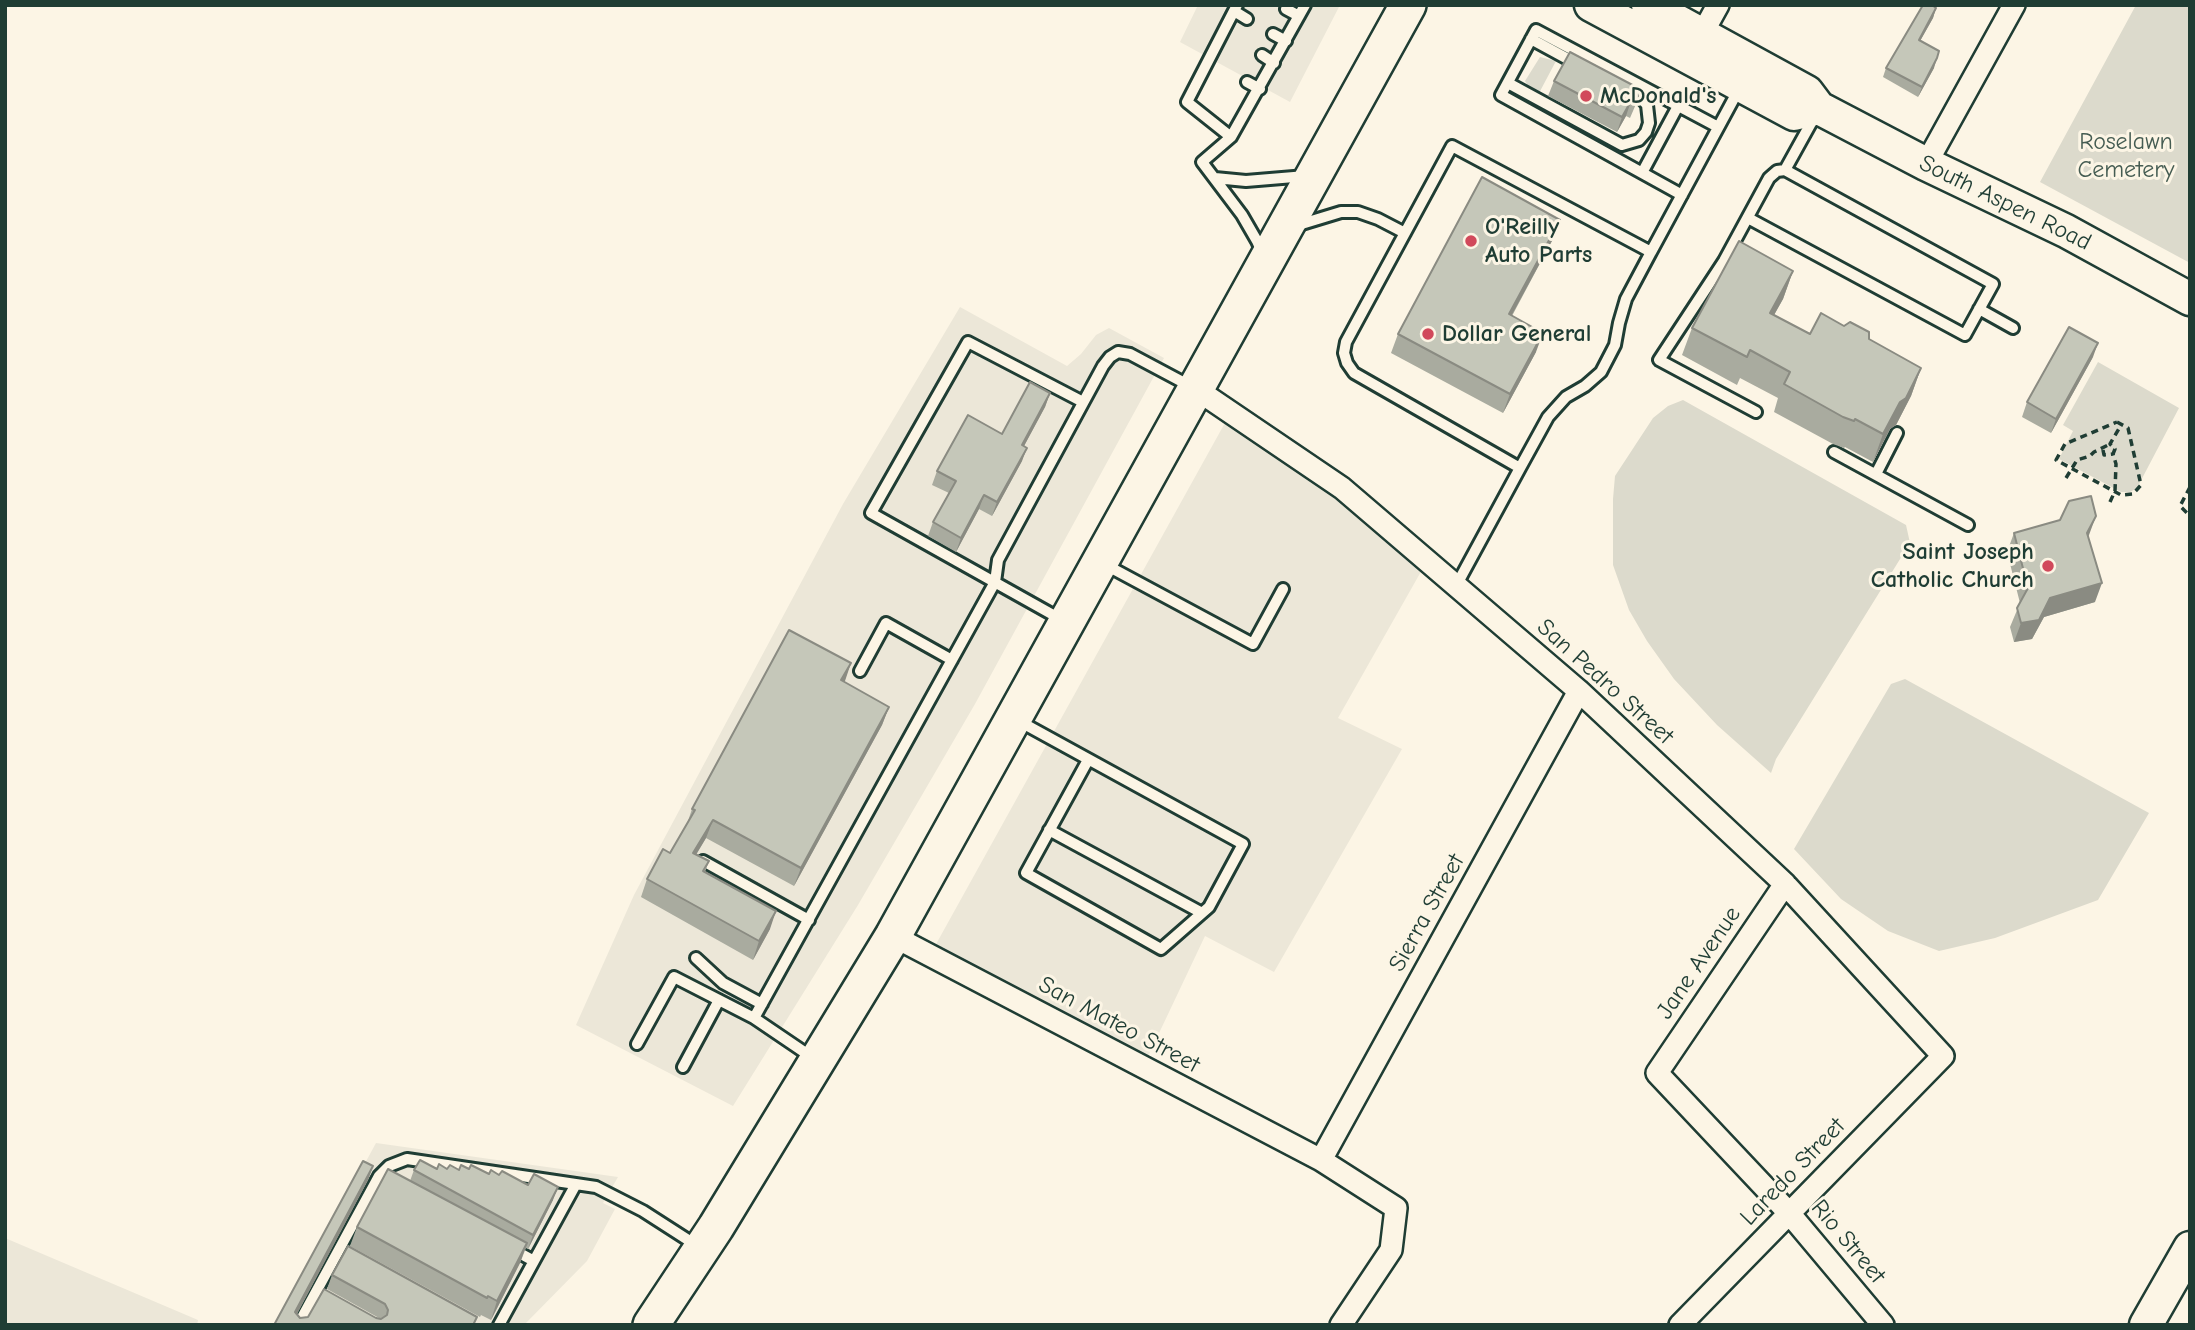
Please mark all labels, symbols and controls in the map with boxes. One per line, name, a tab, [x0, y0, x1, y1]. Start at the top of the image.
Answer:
place label: McDonald's	[1600, 82, 1717, 110]
marker: McDonald's	[1578, 88, 1594, 104]
park label: Roselawn Cemetery	[2077, 128, 2175, 184]
street label: South Aspen Road	[1914, 149, 2096, 257]
place label: O'Reilly Auto Parts	[1485, 213, 1592, 269]
marker: O'Reilly Auto Parts	[1463, 233, 1479, 249]
place label: Dollar General	[1442, 320, 1591, 348]
marker: Dollar General	[1420, 326, 1436, 342]
place label: Saint Joseph Catholic Church	[1871, 538, 2034, 594]
marker: Saint Joseph Catholic Church	[2040, 558, 2056, 574]
street label: San Pedro Street	[1531, 613, 1679, 751]
street label: Sierra Street	[1383, 849, 1471, 977]
street label: Jane Avenue	[1651, 901, 1747, 1025]
street label: San Mateo Street	[1033, 970, 1205, 1080]
street label: Laredo Street	[1735, 1112, 1851, 1232]
street label: Rio Street	[1805, 1194, 1891, 1290]

